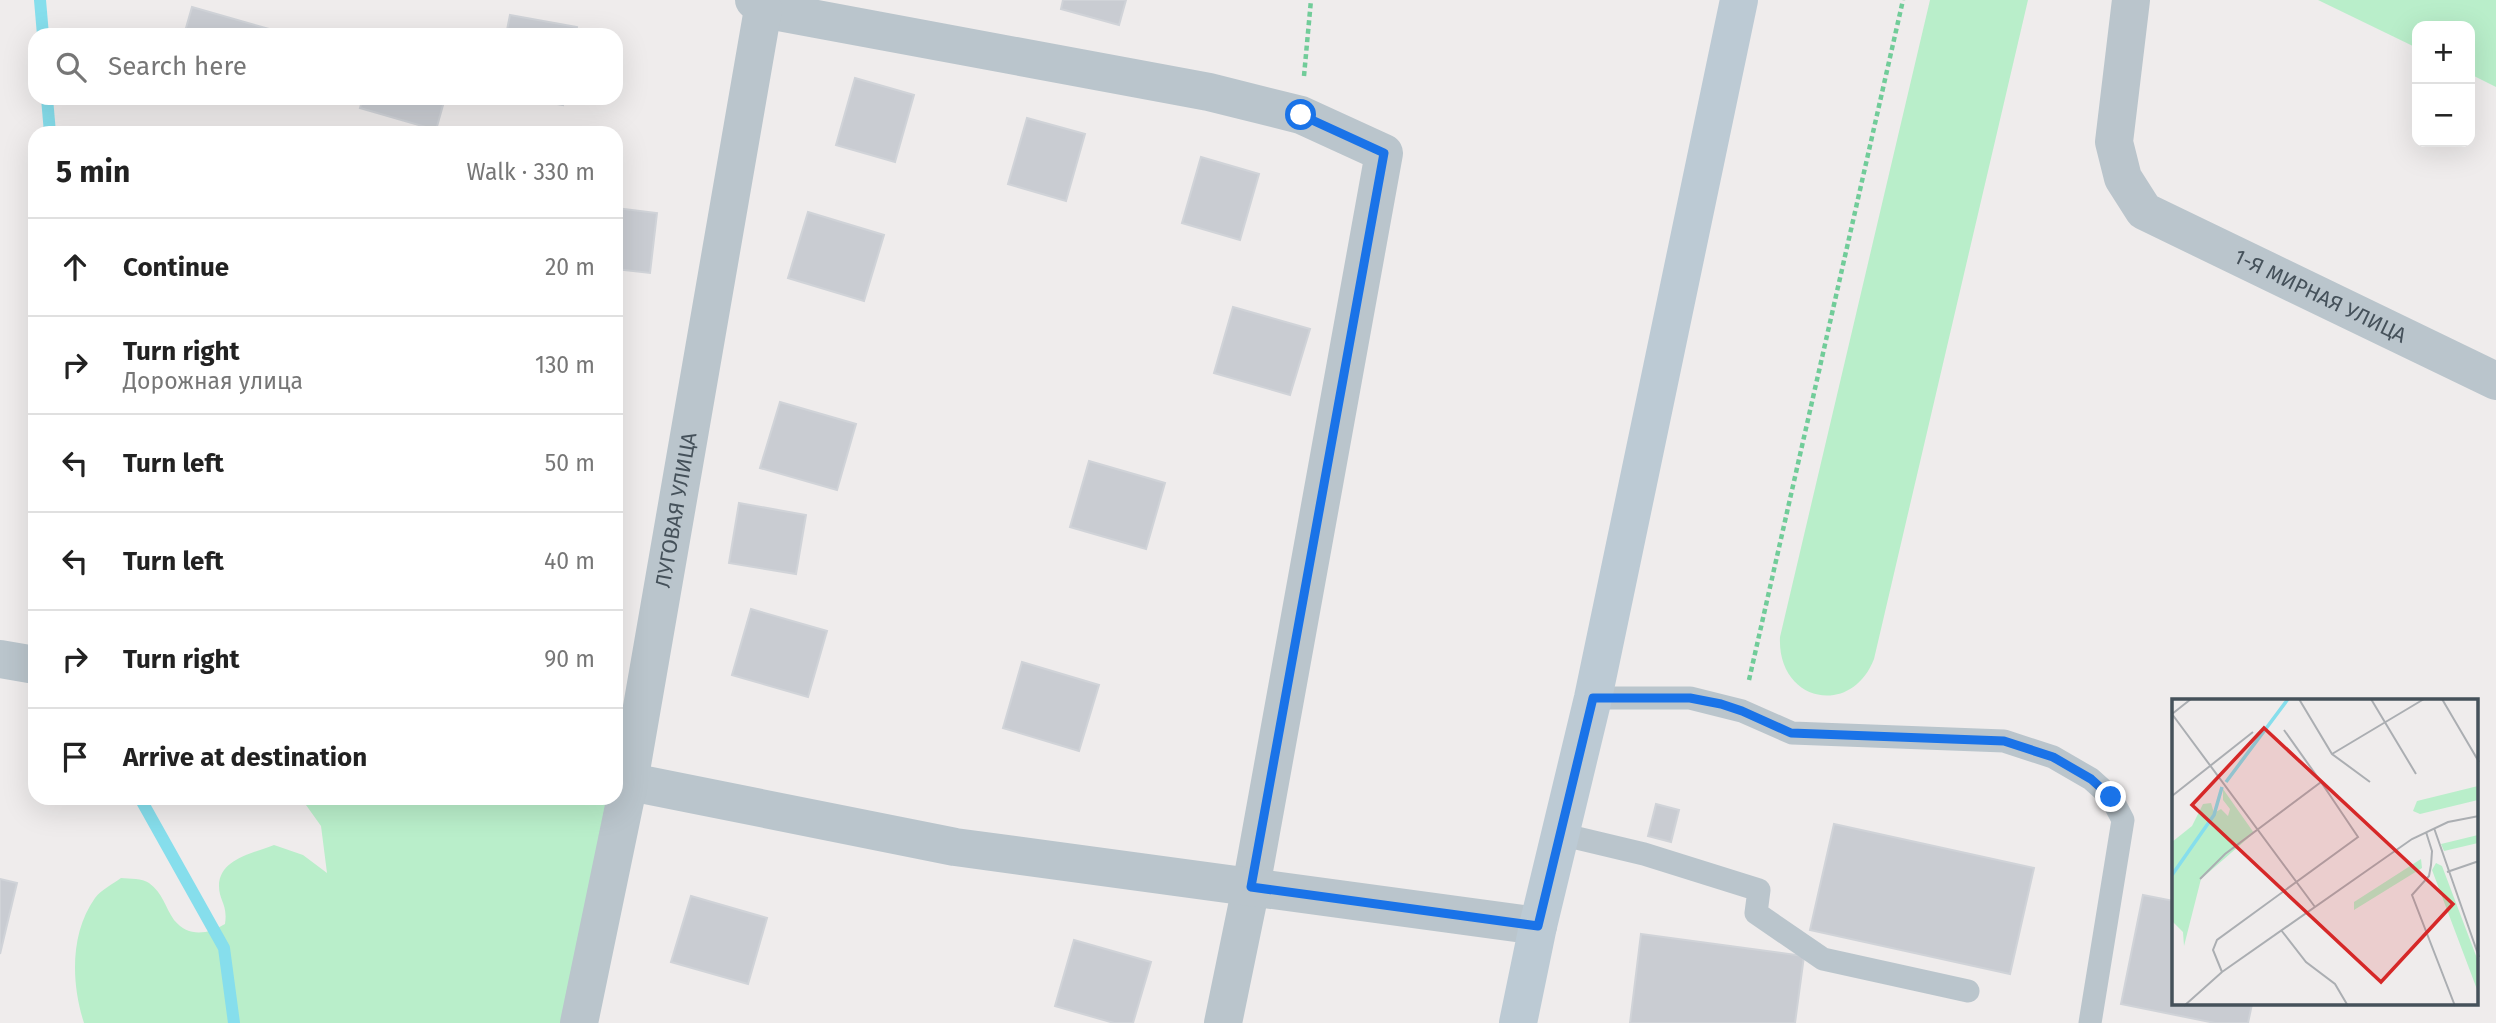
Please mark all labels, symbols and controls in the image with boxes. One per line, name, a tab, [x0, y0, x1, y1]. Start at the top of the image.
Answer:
map controls	[2412, 21, 2475, 147]
button: +	[2412, 21, 2475, 84]
search box	[28, 28, 623, 105]
icon: search	[52, 48, 90, 86]
text: Search here	[108, 51, 247, 82]
button: −	[2412, 84, 2475, 147]
route start	[1285, 99, 1316, 130]
text: 5 min	[56, 154, 130, 190]
text: Walk · 330 m	[467, 158, 595, 186]
street label: 1-Я МИРНАЯ УЛИЦА	[2230, 244, 2411, 349]
icon: ahead	[56, 248, 94, 286]
text: Continue	[123, 252, 229, 283]
text: 20 m	[545, 253, 595, 281]
text: Turn right	[123, 336, 240, 367]
icon: right	[56, 346, 94, 384]
text: 130 m	[535, 351, 595, 379]
text: Дорожная улица	[123, 367, 303, 395]
street label: ЛУГОВАЯ УЛИЦА	[650, 430, 702, 590]
icon: left	[56, 444, 94, 482]
text: Turn left	[123, 448, 224, 479]
text: 50 m	[545, 449, 595, 477]
icon: left	[56, 542, 94, 580]
text: Turn left	[123, 546, 224, 577]
text: 40 m	[544, 547, 595, 575]
icon: right	[56, 640, 94, 678]
text: Turn right	[123, 644, 240, 675]
text: 90 m	[544, 645, 595, 673]
inset map	[2172, 699, 2478, 1006]
icon: arrive	[56, 738, 94, 776]
text: Arrive at destination	[123, 742, 367, 773]
route end	[2095, 781, 2126, 812]

